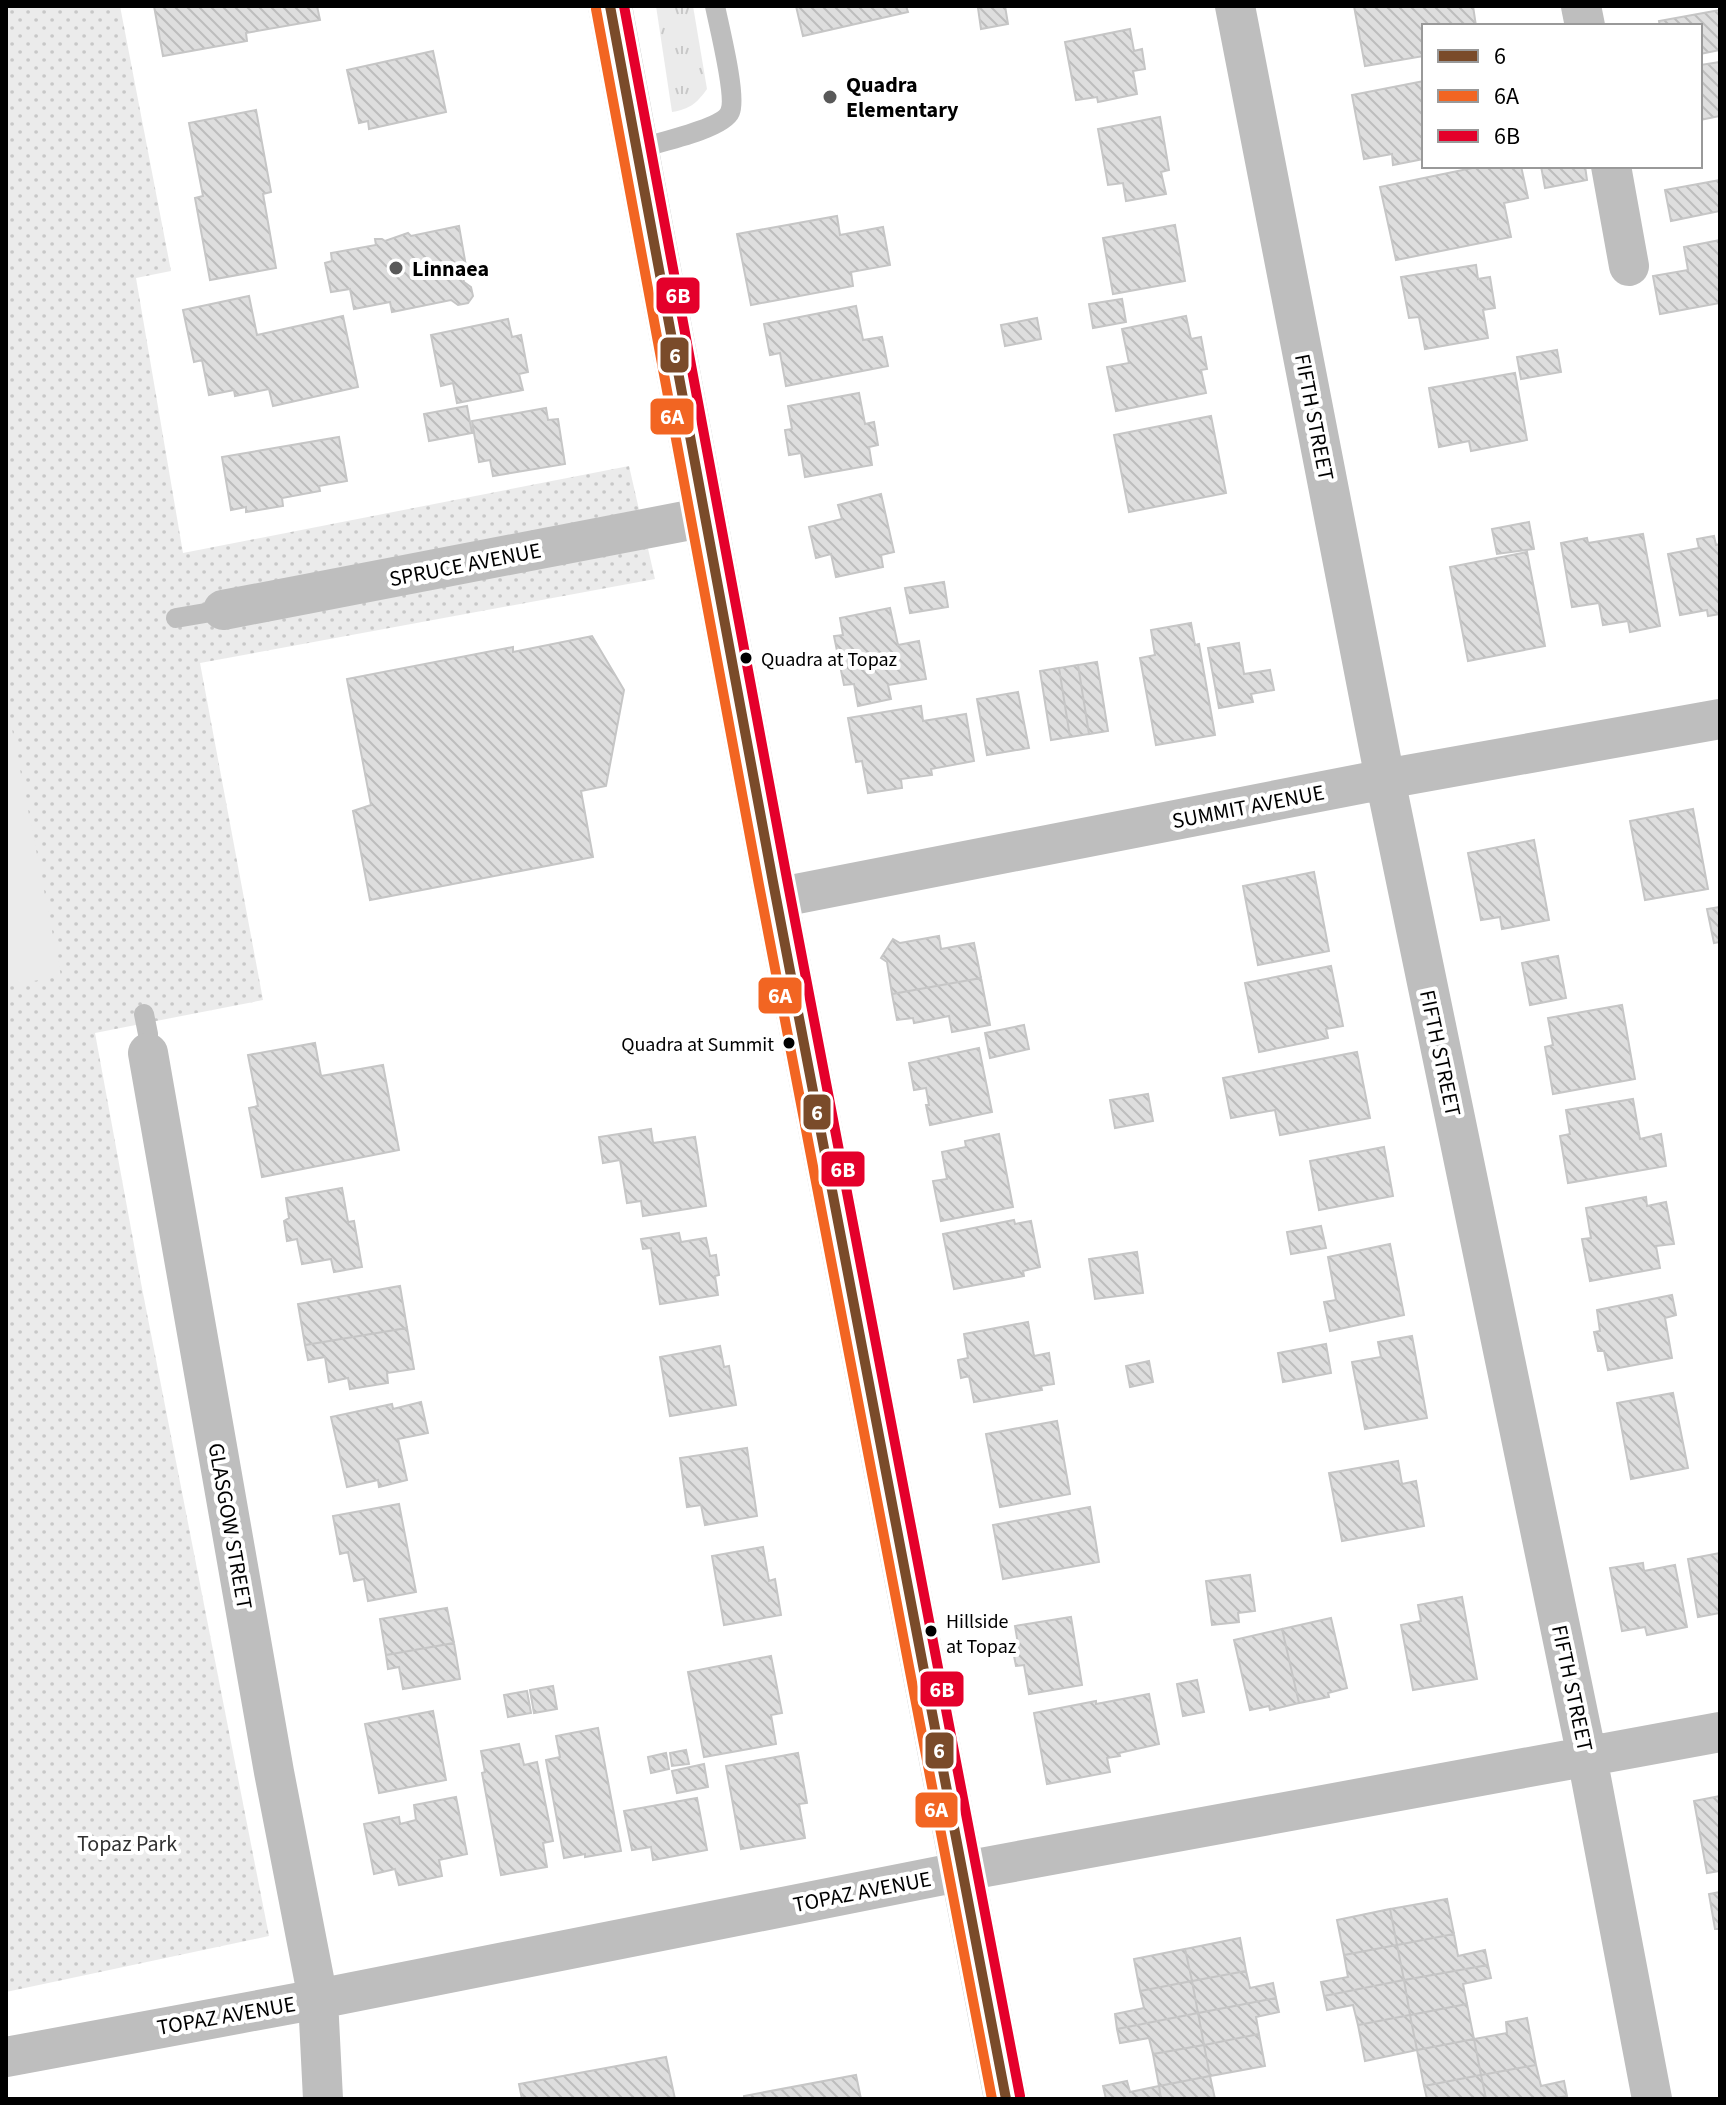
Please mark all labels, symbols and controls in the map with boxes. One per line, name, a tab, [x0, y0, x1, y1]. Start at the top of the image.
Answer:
legend	[1422, 24, 1702, 168]
text: 6	[1494, 39, 1506, 74]
place label: Quadra Elementary	[846, 69, 959, 126]
text: 6A	[1494, 79, 1519, 114]
marker: Quadra Elementary	[821, 88, 839, 106]
text: 6B	[1494, 119, 1520, 154]
place label: Linnaea	[412, 253, 489, 285]
marker: Linnaea	[387, 259, 405, 277]
line badge: 6B	[655, 276, 701, 315]
text: 6B	[666, 280, 690, 312]
line badge: 6	[659, 336, 690, 374]
text: 6	[669, 340, 681, 372]
street label: FIFTH STREET	[1286, 351, 1342, 484]
line badge: 6A	[649, 397, 695, 436]
text: 6A	[660, 401, 684, 433]
street label: SPRUCE AVENUE	[387, 535, 544, 595]
place label: Quadra at Topaz	[761, 646, 897, 674]
marker: Quadra at Topaz	[738, 650, 754, 666]
street label: SUMMIT AVENUE	[1169, 777, 1327, 837]
line badge: 6A	[757, 976, 803, 1015]
text: 6A	[768, 980, 792, 1012]
street label: FIFTH STREET	[1411, 987, 1469, 1120]
place label: Quadra at Summit	[621, 1031, 774, 1059]
marker: Quadra at Summit	[781, 1035, 797, 1051]
line badge: 6	[802, 1093, 832, 1131]
text: 6	[811, 1097, 823, 1129]
line badge: 6B	[820, 1150, 866, 1188]
text: 6B	[831, 1154, 855, 1186]
street label: GLASGOW STREET	[200, 1440, 260, 1612]
place label: Hillside at Topaz	[946, 1608, 1016, 1661]
street label: FIFTH STREET	[1543, 1622, 1601, 1755]
marker: Hillside at Topaz	[923, 1623, 939, 1639]
line badge: 6B	[919, 1670, 965, 1708]
text: 6B	[930, 1674, 954, 1706]
line badge: 6	[924, 1731, 955, 1770]
text: 6	[933, 1735, 945, 1767]
line badge: 6A	[914, 1791, 959, 1829]
text: 6A	[924, 1794, 948, 1826]
park label: Topaz Park	[77, 1828, 177, 1860]
street label: TOPAZ AVENUE	[790, 1863, 934, 1921]
street label: TOPAZ AVENUE	[154, 1988, 298, 2044]

